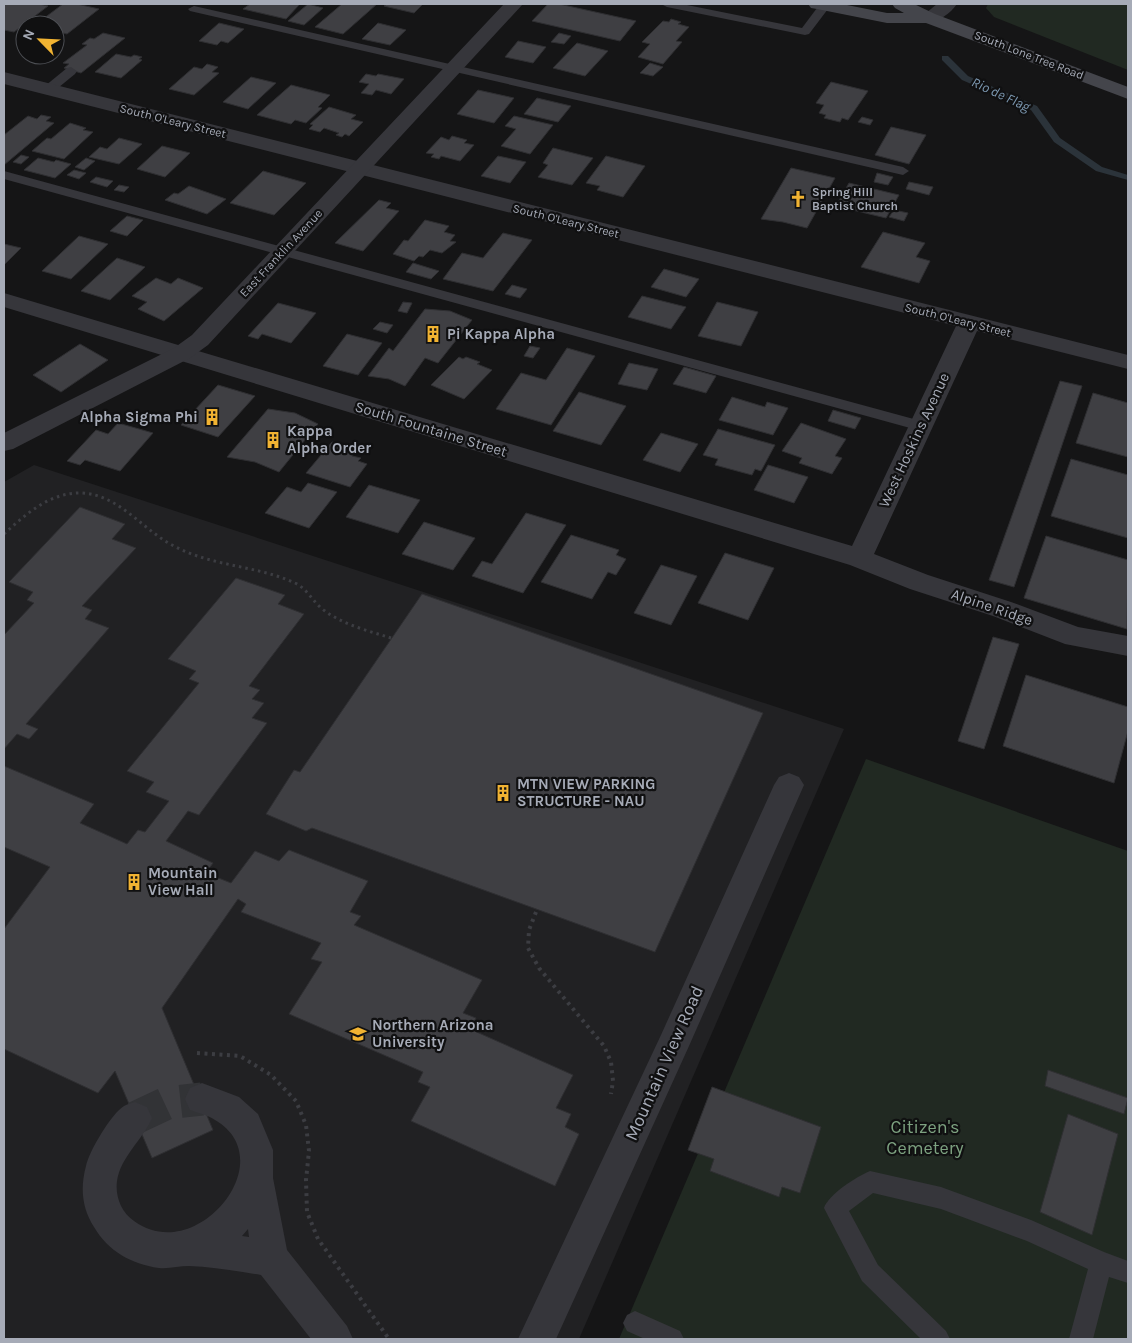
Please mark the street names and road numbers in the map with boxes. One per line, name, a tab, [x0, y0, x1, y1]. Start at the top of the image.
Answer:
street label: South Lone Tree Road	[972, 28, 1086, 82]
street label: South O'Leary Street	[118, 101, 228, 141]
street label: South O'Leary Street	[511, 201, 621, 241]
street label: East Franklin Avenue	[237, 206, 325, 300]
street label: South O'Leary Street	[903, 300, 1013, 340]
street label: West Hoskins Avenue	[875, 370, 953, 510]
street label: South Fountaine Street	[353, 397, 510, 461]
street label: Alpine Ridge	[949, 585, 1035, 629]
street label: Mountain View Road	[620, 982, 708, 1144]

